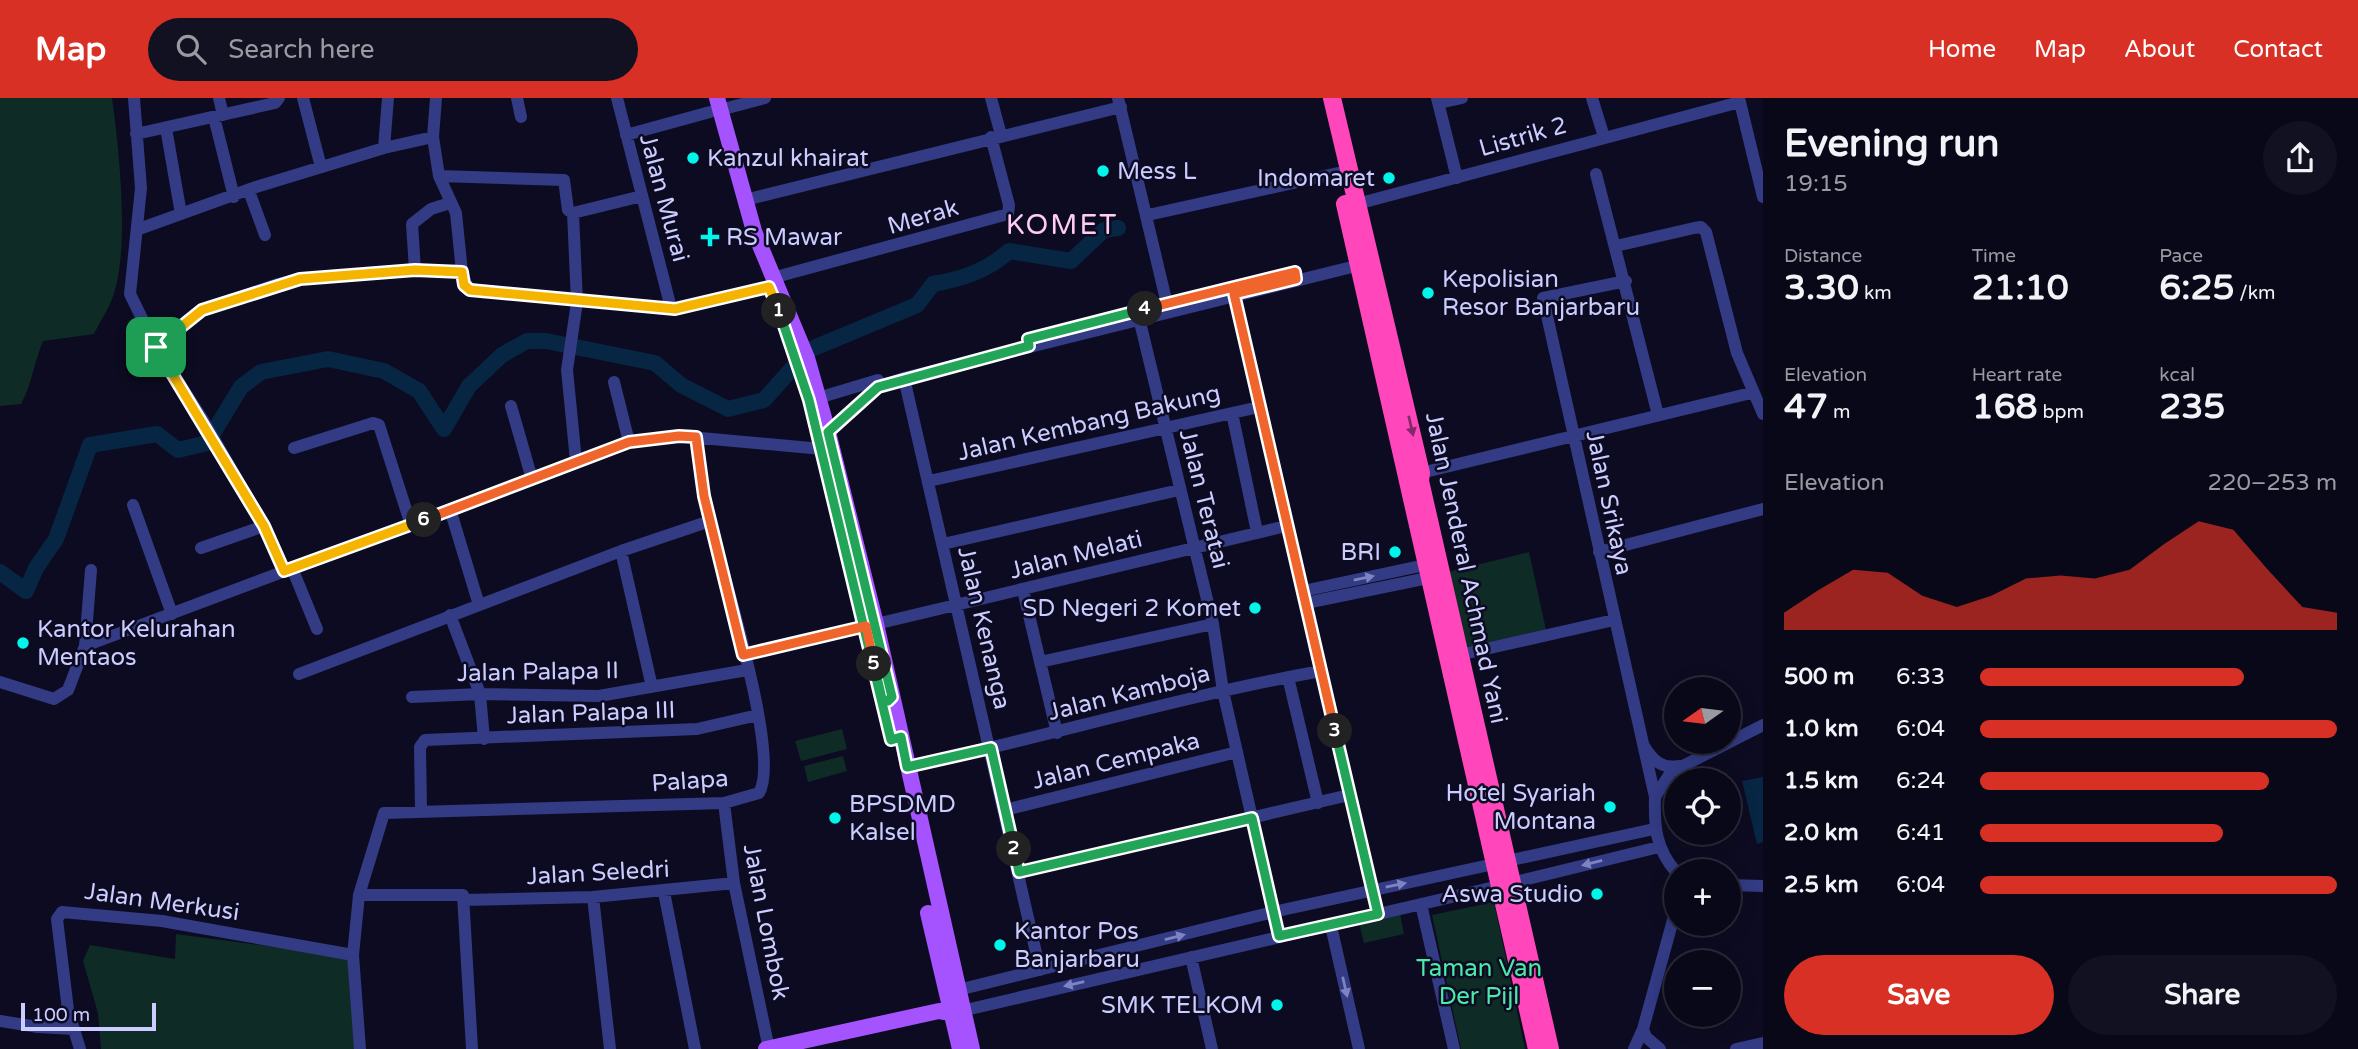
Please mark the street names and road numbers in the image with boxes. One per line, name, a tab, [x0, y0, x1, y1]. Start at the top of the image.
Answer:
street label: Listrik 2	[1476, 111, 1570, 163]
street label: Jalan Murai	[633, 131, 695, 265]
street label: Merak	[884, 193, 962, 241]
street label: Jalan Kembang Bakung	[955, 379, 1223, 467]
street label: Jalan Jenderal Achmad Yani	[1419, 410, 1513, 726]
street label: Jalan Teratai	[1173, 426, 1235, 572]
street label: Jalan Srikaya	[1580, 428, 1638, 578]
street label: Jalan Melati	[1007, 525, 1145, 585]
street label: Jalan Kenanga	[951, 544, 1017, 712]
street label: Jalan Palapa II	[457, 656, 619, 688]
street label: Jalan Kamboja	[1045, 659, 1213, 727]
street label: Jalan Palapa III	[506, 696, 676, 730]
street label: Jalan Cempaka	[1029, 726, 1203, 796]
street label: Palapa	[651, 764, 729, 798]
street label: Jalan Lombok	[737, 842, 795, 1002]
street label: Jalan Seledri	[526, 855, 670, 891]
street label: Jalan Merkusi	[83, 877, 241, 927]

